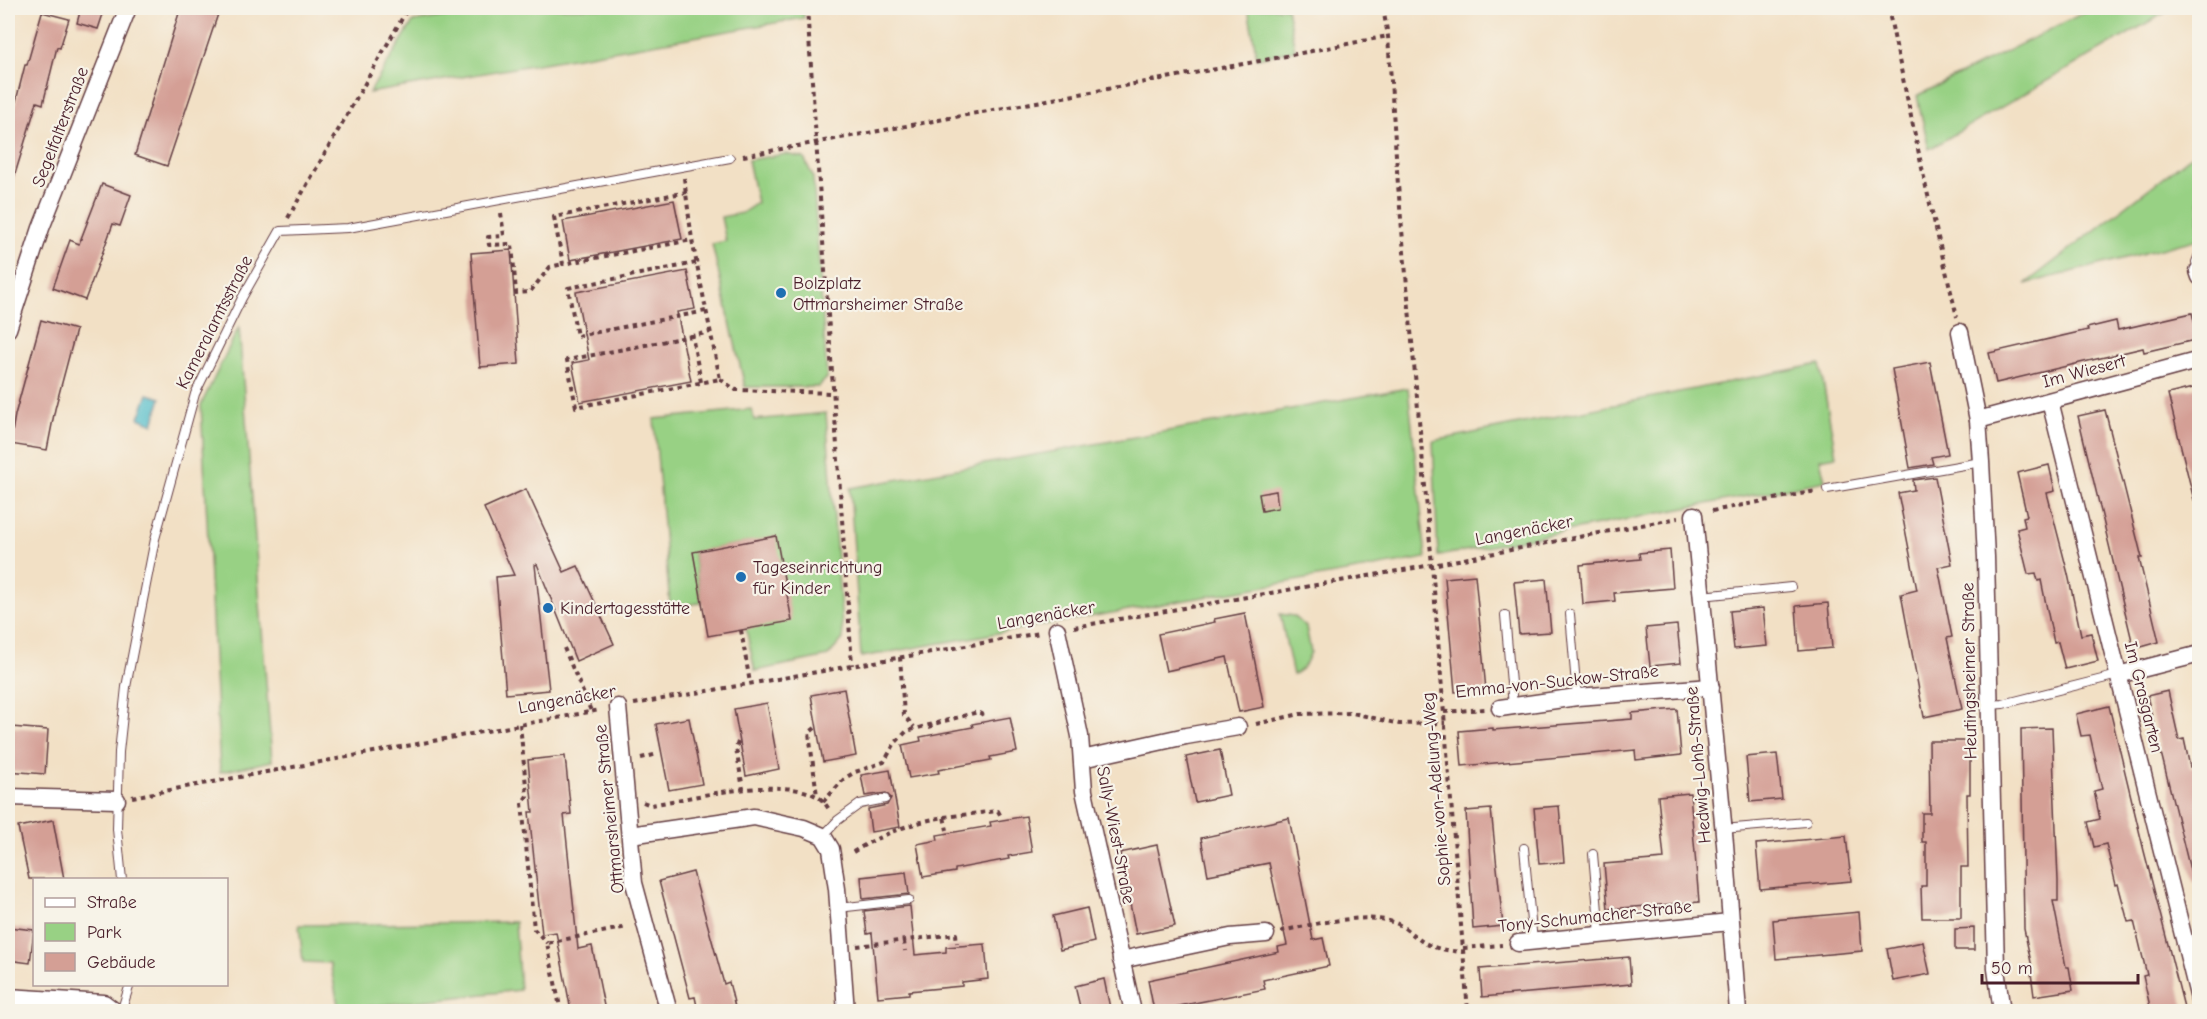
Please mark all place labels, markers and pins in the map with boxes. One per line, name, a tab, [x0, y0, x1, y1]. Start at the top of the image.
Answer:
place label: Bolzplatz Ottmarsheimer Straße	[793, 273, 963, 315]
marker: Bolzplatz Ottmarsheimer Straße	[774, 286, 788, 300]
place label: Tageseinrichtung für Kinder	[752, 557, 882, 599]
marker: Tageseinrichtung für Kinder	[734, 570, 748, 584]
place label: Kindertagesstätte	[560, 598, 690, 619]
marker: Kindertagesstätte	[541, 601, 555, 615]

